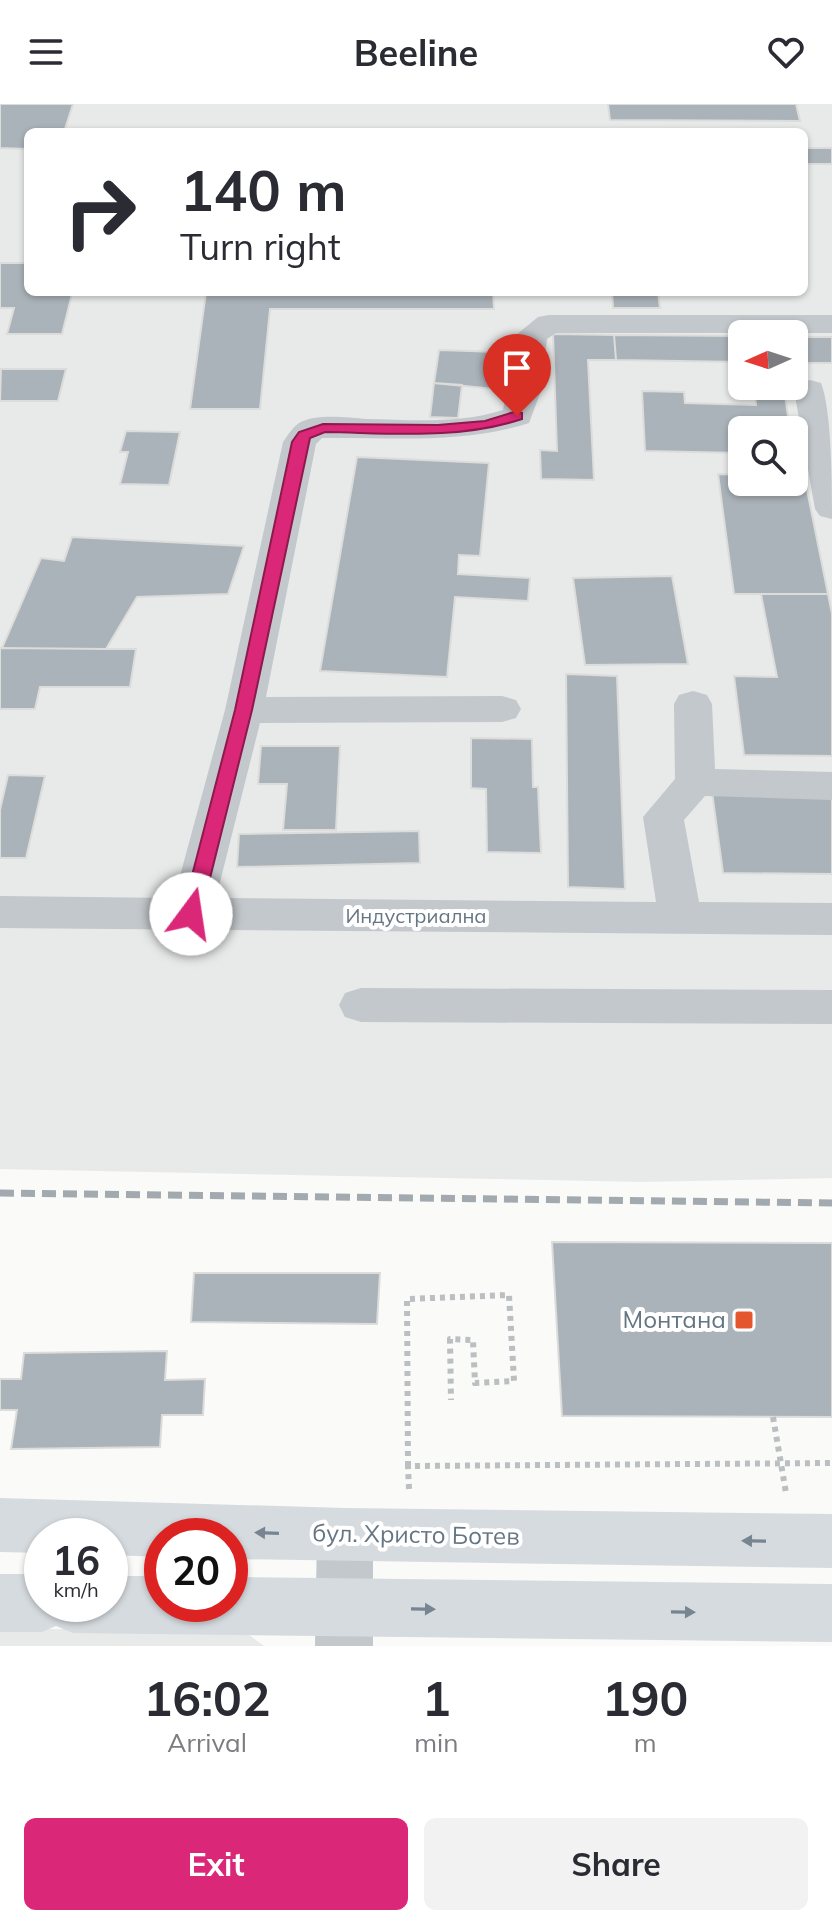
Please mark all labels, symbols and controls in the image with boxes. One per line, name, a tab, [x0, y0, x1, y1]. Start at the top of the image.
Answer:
icon: menu	[24, 30, 68, 74]
text: Beeline	[354, 30, 478, 75]
icon: heart	[764, 30, 808, 74]
text: 140 m	[180, 155, 347, 225]
icon: right	[48, 160, 152, 264]
text: Turn right	[180, 224, 341, 269]
north arrow	[728, 320, 808, 400]
map controls	[728, 320, 808, 496]
pin	[483, 334, 551, 416]
icon: arrive	[495, 346, 539, 390]
button: search	[728, 416, 808, 496]
position arrow	[149, 872, 233, 956]
street label: Индустриална	[345, 903, 487, 928]
place label: Монтана	[623, 1304, 726, 1334]
marker: Монтана	[733, 1309, 755, 1331]
street label: бул. Христо Ботев	[312, 1517, 520, 1551]
speed limit sign: 20	[144, 1518, 248, 1622]
one-way arrow	[254, 1526, 279, 1539]
text: 16	[52, 1535, 100, 1585]
one-way arrow	[741, 1535, 766, 1547]
text: km/h	[53, 1577, 99, 1602]
one-way arrow	[411, 1603, 436, 1616]
one-way arrow	[671, 1606, 696, 1618]
text: 16:02	[144, 1668, 271, 1728]
text: 1	[422, 1668, 451, 1728]
text: 190	[602, 1668, 688, 1728]
text: Arrival	[167, 1726, 247, 1759]
text: min	[414, 1726, 458, 1759]
text: m	[634, 1726, 657, 1759]
button: Exit	[24, 1818, 408, 1910]
button: Share	[424, 1818, 808, 1910]

